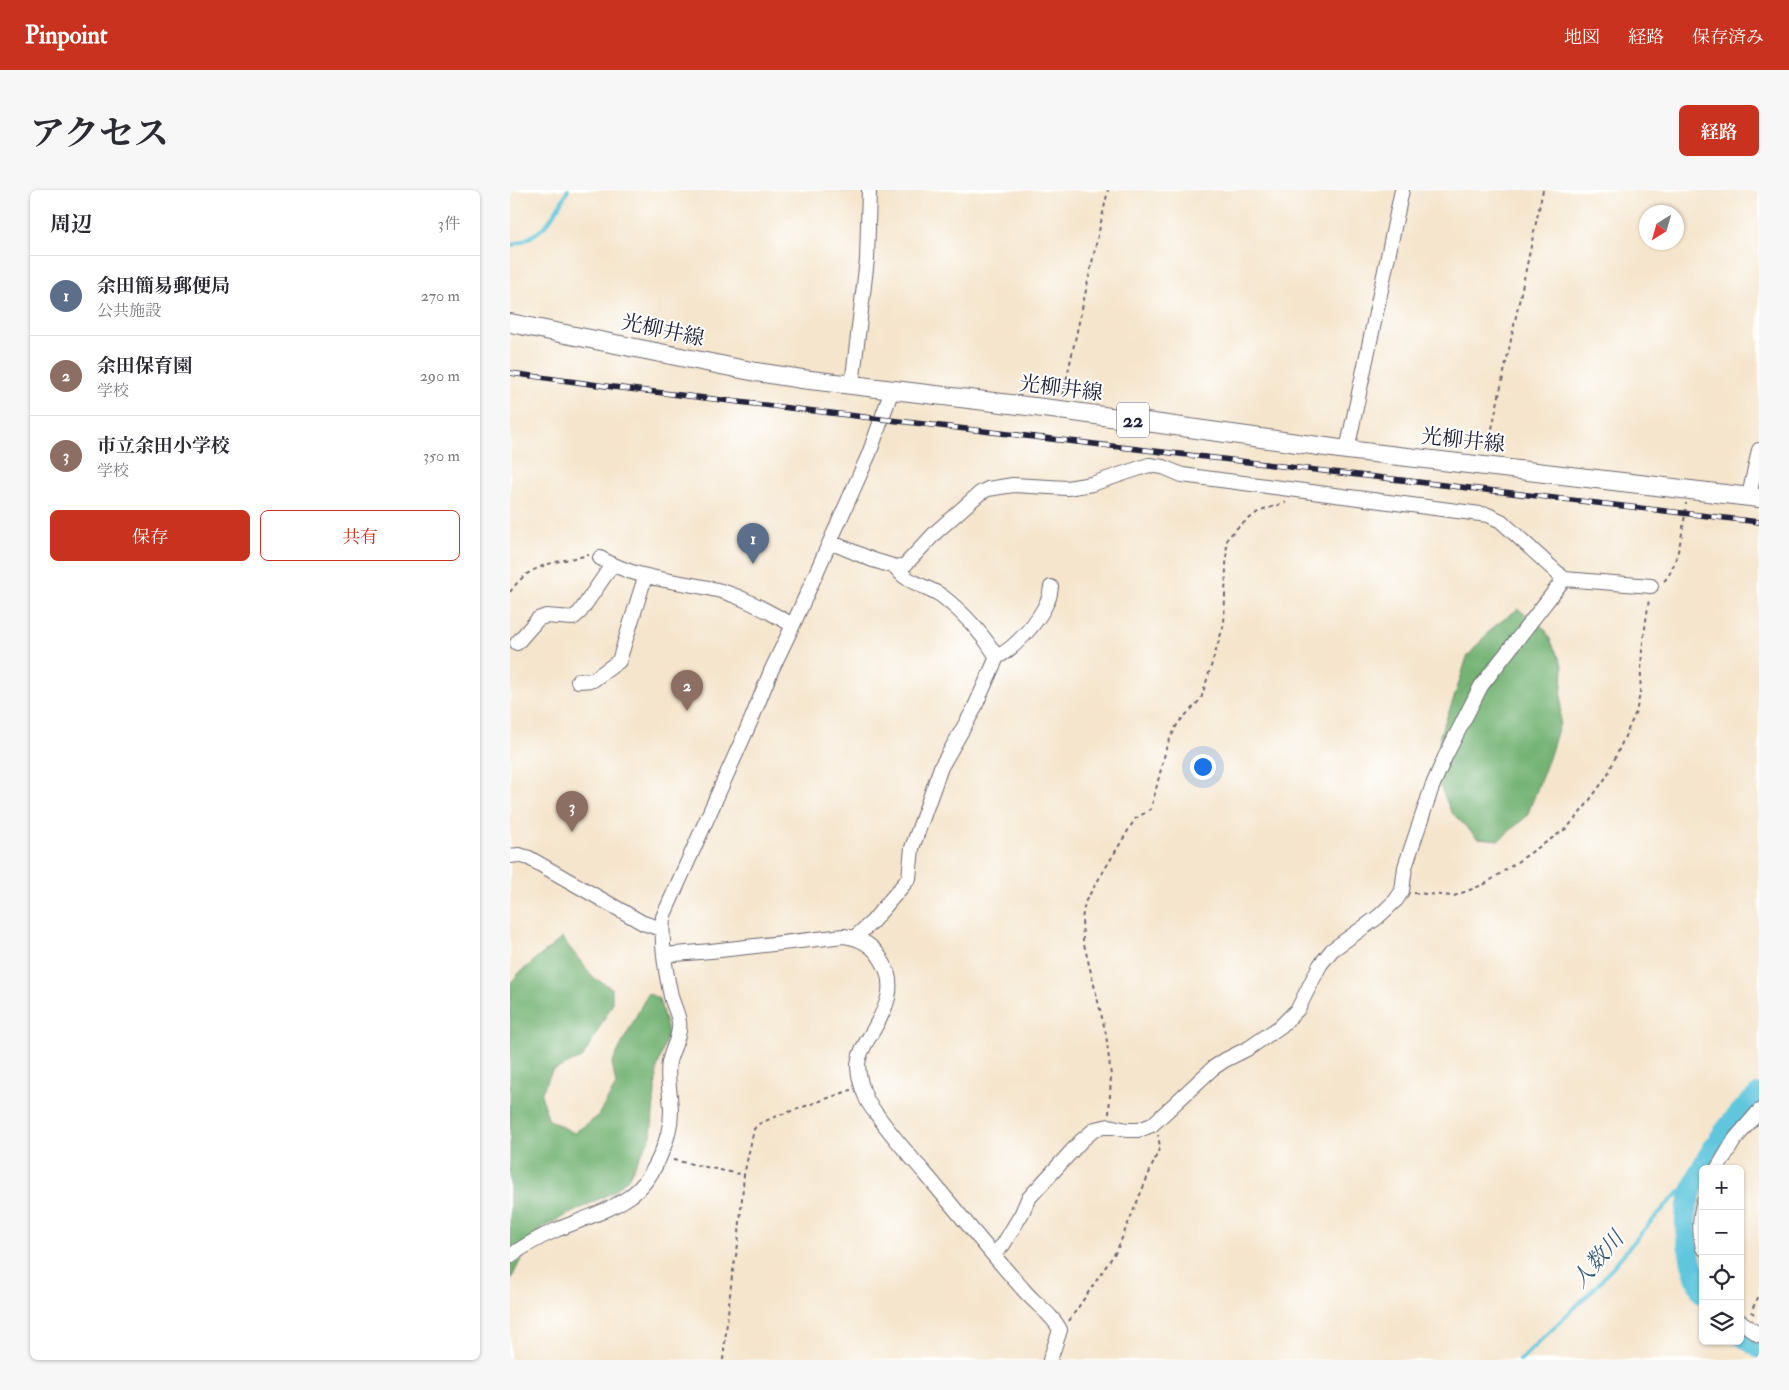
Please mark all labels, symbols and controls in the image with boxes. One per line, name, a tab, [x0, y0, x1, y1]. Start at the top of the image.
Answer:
text: Pinpoint	[25, 20, 108, 51]
text: 地図	[1564, 26, 1600, 49]
text: 経路	[1628, 26, 1664, 49]
text: 保存済み	[1692, 26, 1764, 49]
button: 経路	[1679, 105, 1759, 156]
text: アクセス	[30, 112, 169, 156]
north arrow	[1639, 205, 1684, 250]
text: 周辺	[50, 211, 92, 238]
text: 3件	[438, 214, 460, 234]
text: 余田簡易郵便局	[97, 274, 230, 298]
text: 1	[63, 286, 69, 306]
text: 270 m	[421, 286, 460, 306]
text: 公共施設	[97, 301, 161, 321]
street label: 光柳井線	[619, 309, 707, 352]
text: 余田保育園	[97, 354, 192, 378]
text: 2	[62, 366, 70, 386]
text: 290 m	[420, 366, 460, 386]
street label: 光柳井線	[1018, 370, 1104, 407]
text: 学校	[97, 381, 129, 401]
road number: 22	[1117, 402, 1149, 438]
street label: 光柳井線	[1420, 423, 1506, 458]
text: 市立余田小学校	[97, 434, 230, 458]
text: 3	[63, 446, 69, 466]
text: 350 m	[423, 446, 460, 466]
text: 学校	[97, 461, 129, 481]
button: 保存	[50, 510, 250, 561]
button: 共有	[260, 510, 460, 561]
pin: 1	[737, 523, 769, 564]
pin: 2	[671, 670, 703, 711]
your location	[1190, 754, 1216, 780]
pin: 3	[556, 791, 588, 832]
map controls	[1699, 1165, 1744, 1345]
button: +	[1699, 1165, 1744, 1210]
button: −	[1699, 1210, 1744, 1255]
water label: 人数川	[1566, 1224, 1631, 1294]
button: locate	[1699, 1255, 1744, 1300]
button: layers	[1699, 1300, 1744, 1345]

